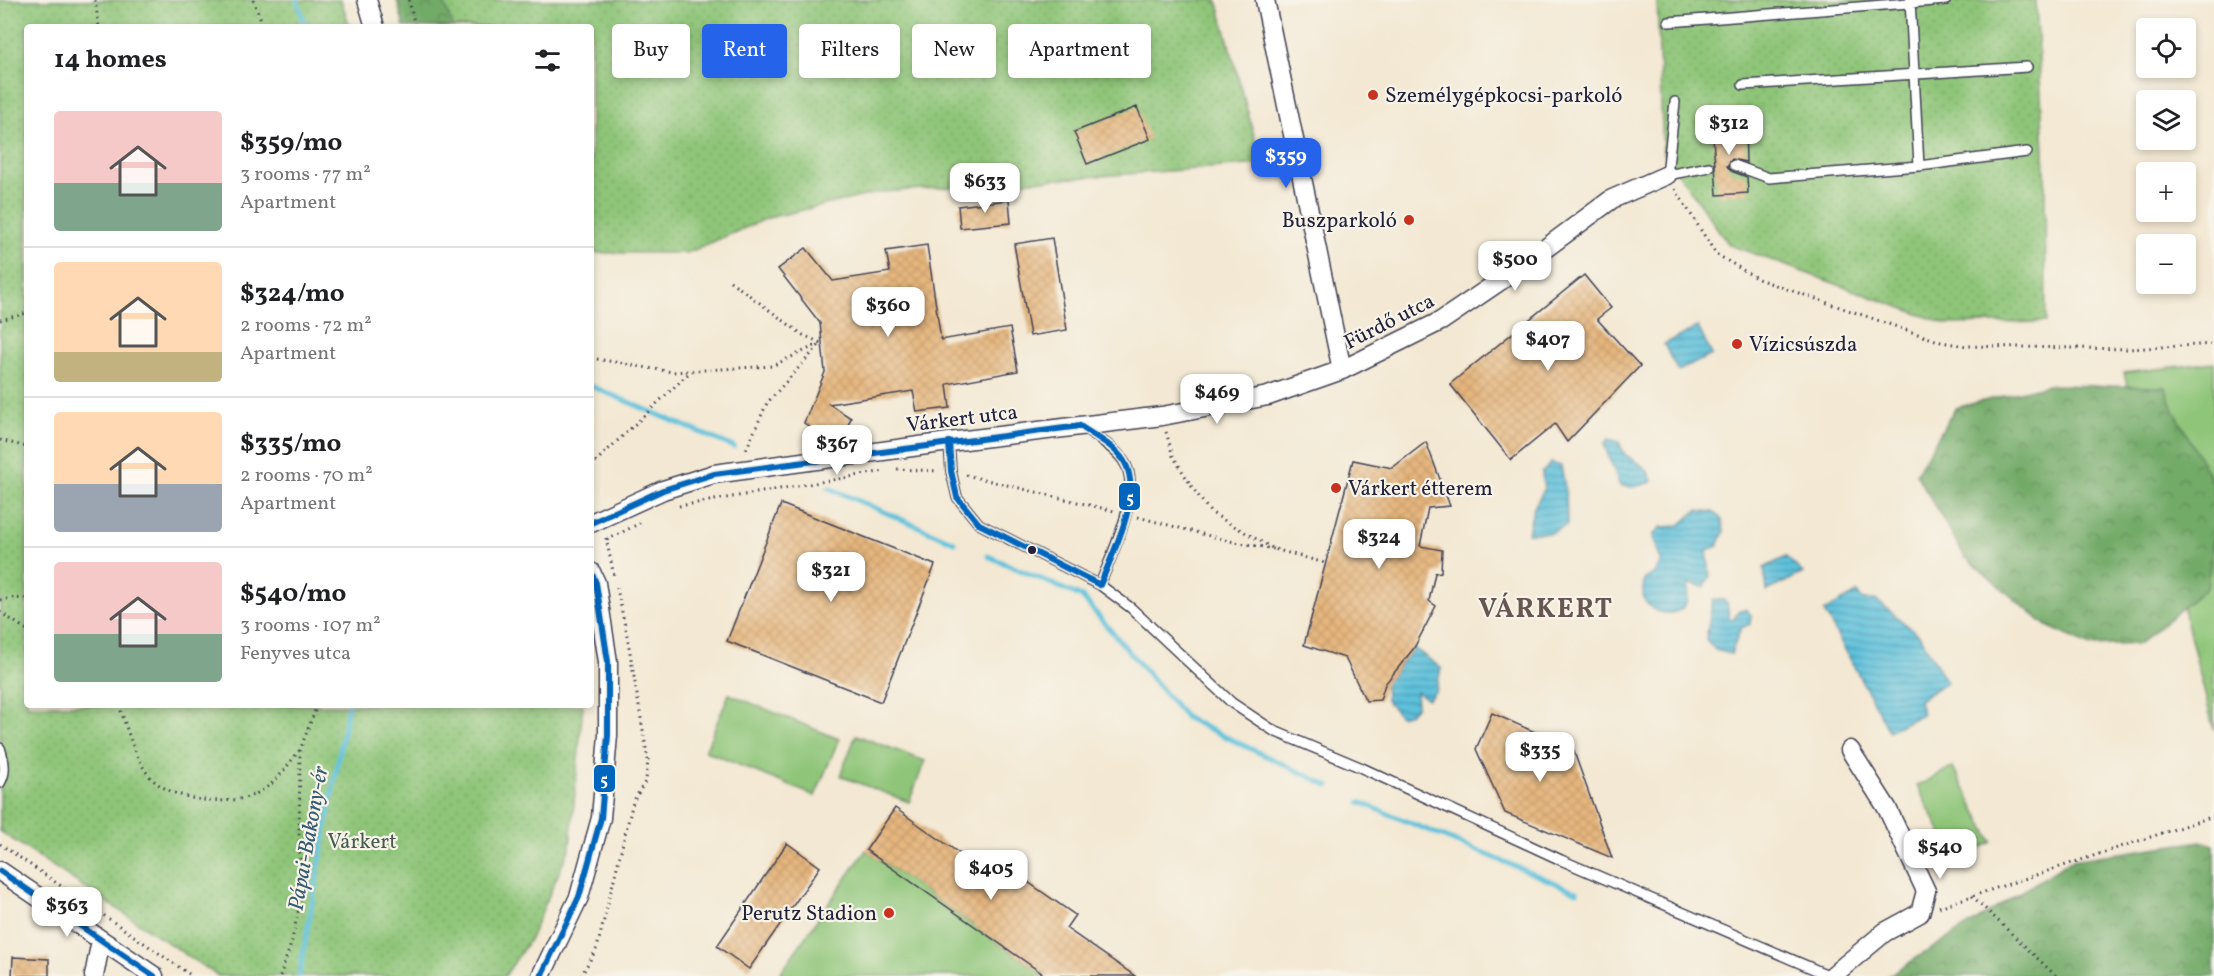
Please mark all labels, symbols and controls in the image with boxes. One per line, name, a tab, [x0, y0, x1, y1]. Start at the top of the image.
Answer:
map controls	[2136, 18, 2196, 294]
button: locate	[2136, 18, 2196, 78]
chip: Buy	[612, 24, 690, 78]
chip: Rent	[702, 24, 787, 78]
chip: Filters	[799, 24, 900, 78]
chip: New	[912, 24, 996, 78]
chip: Apartment	[1008, 24, 1151, 78]
text: 14 homes	[54, 42, 167, 78]
icon: filters	[531, 44, 564, 77]
place label: Személygépkocsi-parkoló	[1385, 82, 1622, 111]
marker: Személygépkocsi-parkoló	[1366, 88, 1380, 102]
button: layers	[2136, 90, 2196, 150]
pin: $312	[1693, 105, 1765, 156]
text: $312	[1709, 110, 1749, 138]
text: $359/mo	[240, 125, 342, 161]
icon: home	[102, 135, 174, 207]
pin: $359	[1250, 138, 1322, 189]
text: $359	[1265, 143, 1307, 171]
text: 3 rooms · 77 m²	[240, 161, 371, 189]
button: +	[2136, 162, 2196, 222]
pin: $633	[949, 163, 1021, 214]
text: $633	[964, 168, 1006, 196]
text: Apartment	[240, 189, 336, 217]
place label: Buszparkoló	[1282, 207, 1397, 236]
marker: Buszparkoló	[1402, 213, 1416, 227]
button: −	[2136, 234, 2196, 294]
pin: $500	[1479, 241, 1551, 292]
text: $500	[1492, 246, 1538, 274]
text: $324/mo	[240, 276, 345, 312]
icon: home	[102, 286, 174, 358]
pin: $360	[852, 287, 924, 338]
street label: Fürdő utca	[1339, 287, 1440, 358]
text: $360	[866, 292, 910, 320]
text: 2 rooms · 72 m²	[240, 312, 372, 340]
pin: $407	[1512, 321, 1584, 372]
text: $407	[1526, 326, 1570, 354]
place label: Vízicsúszda	[1749, 331, 1857, 360]
marker: Vízicsúszda	[1730, 337, 1744, 351]
text: Apartment	[240, 340, 336, 368]
pin: $469	[1181, 374, 1253, 425]
text: $469	[1194, 379, 1240, 407]
street label: Várkert utca	[905, 398, 1020, 441]
pin: $367	[801, 425, 873, 476]
text: $335/mo	[240, 426, 341, 462]
text: $367	[816, 430, 858, 458]
icon: home	[102, 436, 174, 508]
text: 2 rooms · 70 m²	[240, 462, 373, 490]
place label: Várkert étterem	[1348, 475, 1493, 504]
marker: Várkert étterem	[1329, 481, 1343, 495]
line badge: 5	[1118, 482, 1141, 511]
text: 5	[1126, 488, 1134, 510]
text: Apartment	[240, 490, 336, 518]
pin: $324	[1343, 519, 1415, 570]
text: $324	[1357, 524, 1401, 552]
unlabelled marker	[1026, 544, 1038, 556]
pin: $321	[795, 552, 867, 603]
text: $321	[811, 557, 851, 585]
text: $540/mo	[240, 576, 346, 612]
icon: home	[102, 586, 174, 658]
district label: VÁRKERT	[1478, 591, 1614, 629]
text: 3 rooms · 107 m²	[240, 612, 381, 640]
text: Fenyves utca	[240, 640, 351, 668]
pin: $335	[1504, 732, 1576, 783]
text: $335	[1519, 737, 1561, 765]
water label: Pápai-Bakony-ér	[281, 763, 338, 913]
line badge: 5	[593, 764, 616, 793]
text: 5	[600, 770, 608, 792]
park label: Várkert	[327, 828, 397, 857]
pin: $540	[1904, 829, 1976, 880]
text: $540	[1918, 834, 1962, 862]
pin: $405	[955, 850, 1027, 901]
text: $405	[969, 855, 1013, 883]
pin: $363	[31, 887, 103, 938]
text: $363	[46, 892, 88, 920]
place label: Perutz Stadion	[741, 900, 877, 929]
marker: Perutz Stadion	[882, 906, 896, 920]

